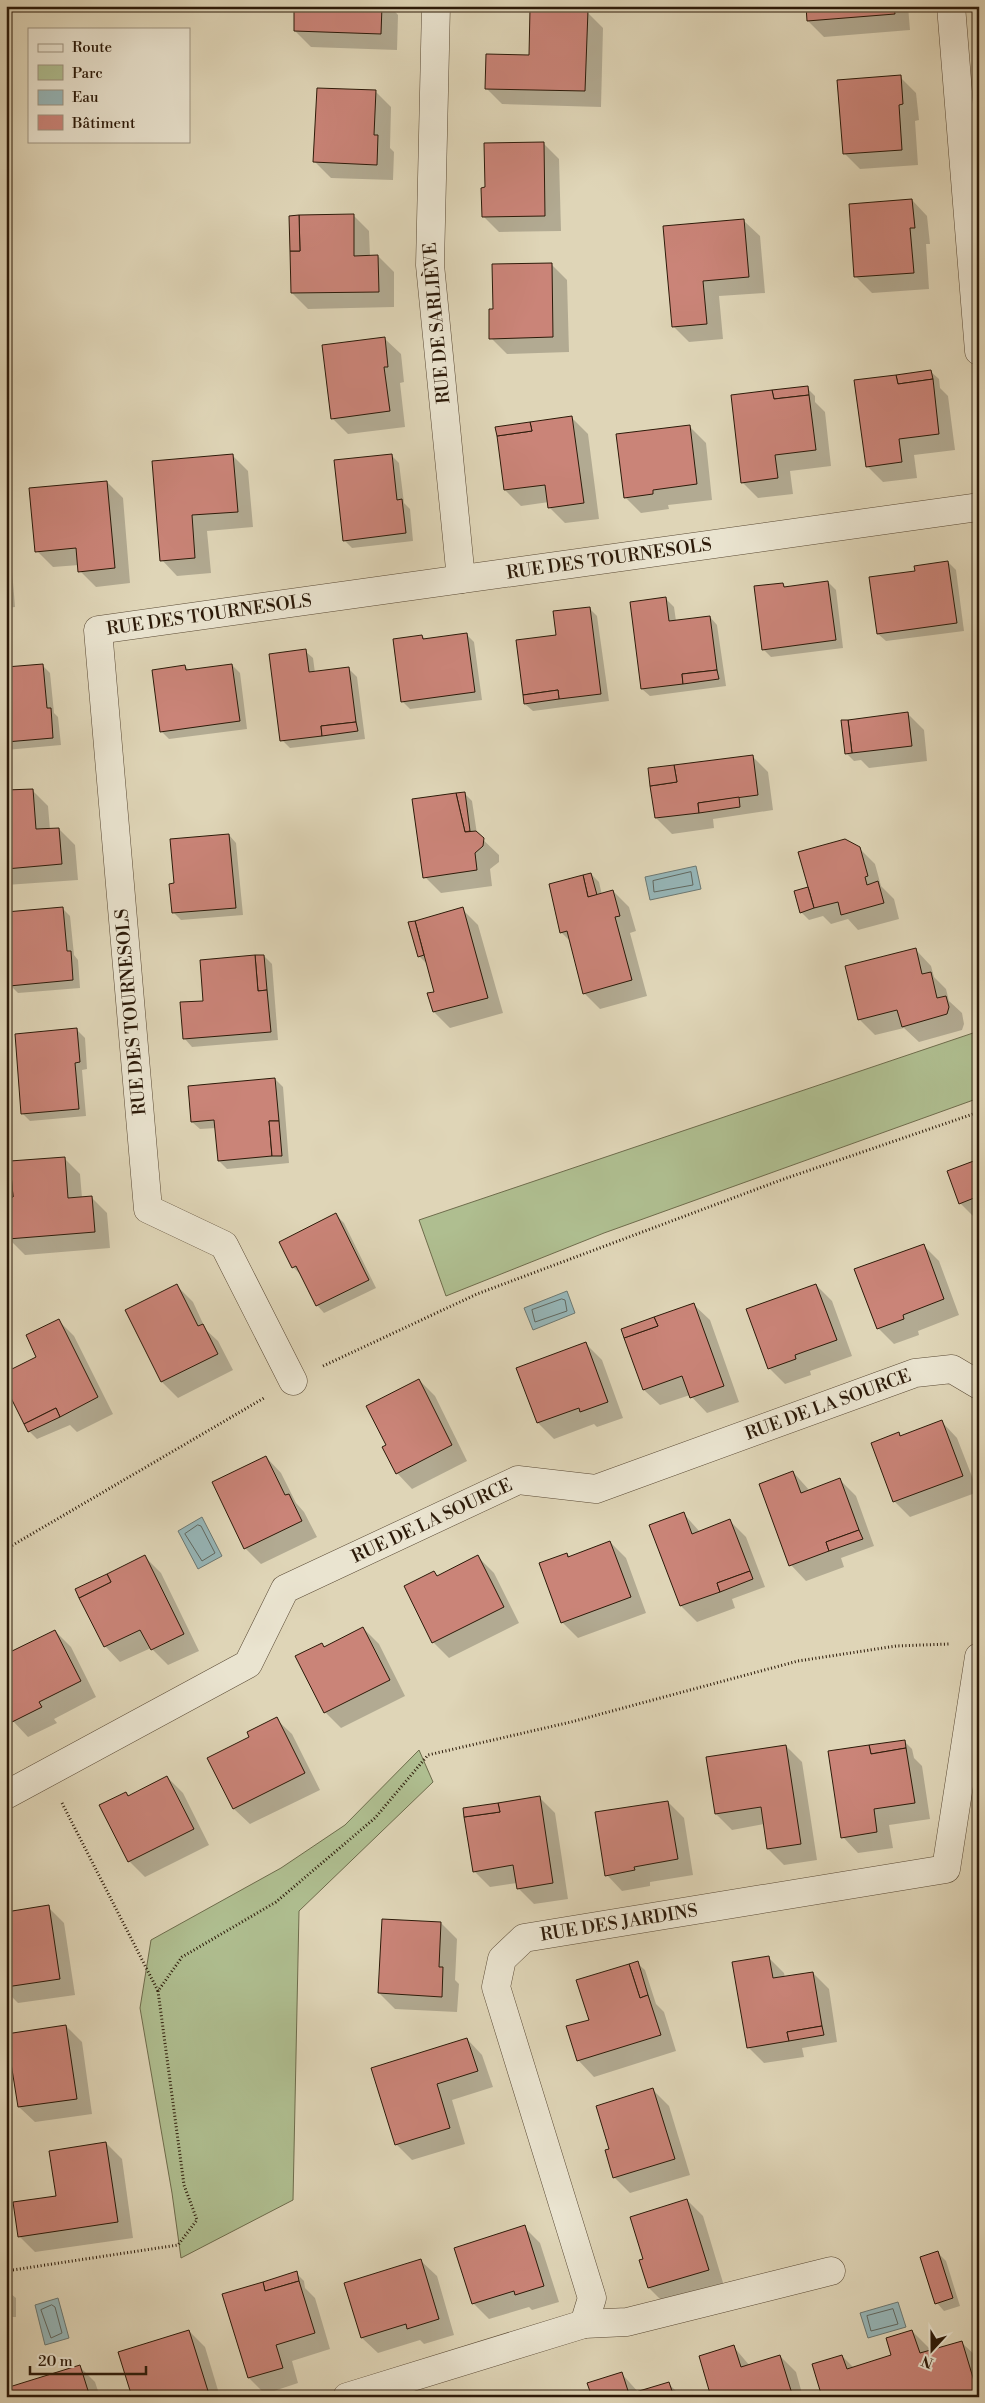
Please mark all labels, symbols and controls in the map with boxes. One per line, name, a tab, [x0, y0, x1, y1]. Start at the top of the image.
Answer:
legend	[28, 28, 190, 142]
text: Route	[72, 38, 112, 57]
text: Parc	[72, 64, 103, 83]
text: Eau	[72, 88, 99, 107]
text: Bâtiment	[71, 114, 136, 133]
street label: RUE DE SARLIÈVE	[418, 241, 456, 405]
street label: RUE DES TOURNESOLS	[505, 533, 713, 585]
street label: RUE DES TOURNESOLS	[105, 589, 313, 641]
street label: RUE DES TOURNESOLS	[111, 908, 151, 1116]
street label: RUE DE LA SOURCE	[742, 1364, 914, 1446]
street label: RUE DE LA SOURCE	[348, 1474, 516, 1568]
street label: RUE DES JARDINS	[539, 1899, 699, 1947]
north arrow	[908, 2326, 958, 2376]
scale bar	[30, 2343, 146, 2375]
text: N	[919, 2351, 936, 2372]
text: 20 m	[38, 2352, 73, 2371]

